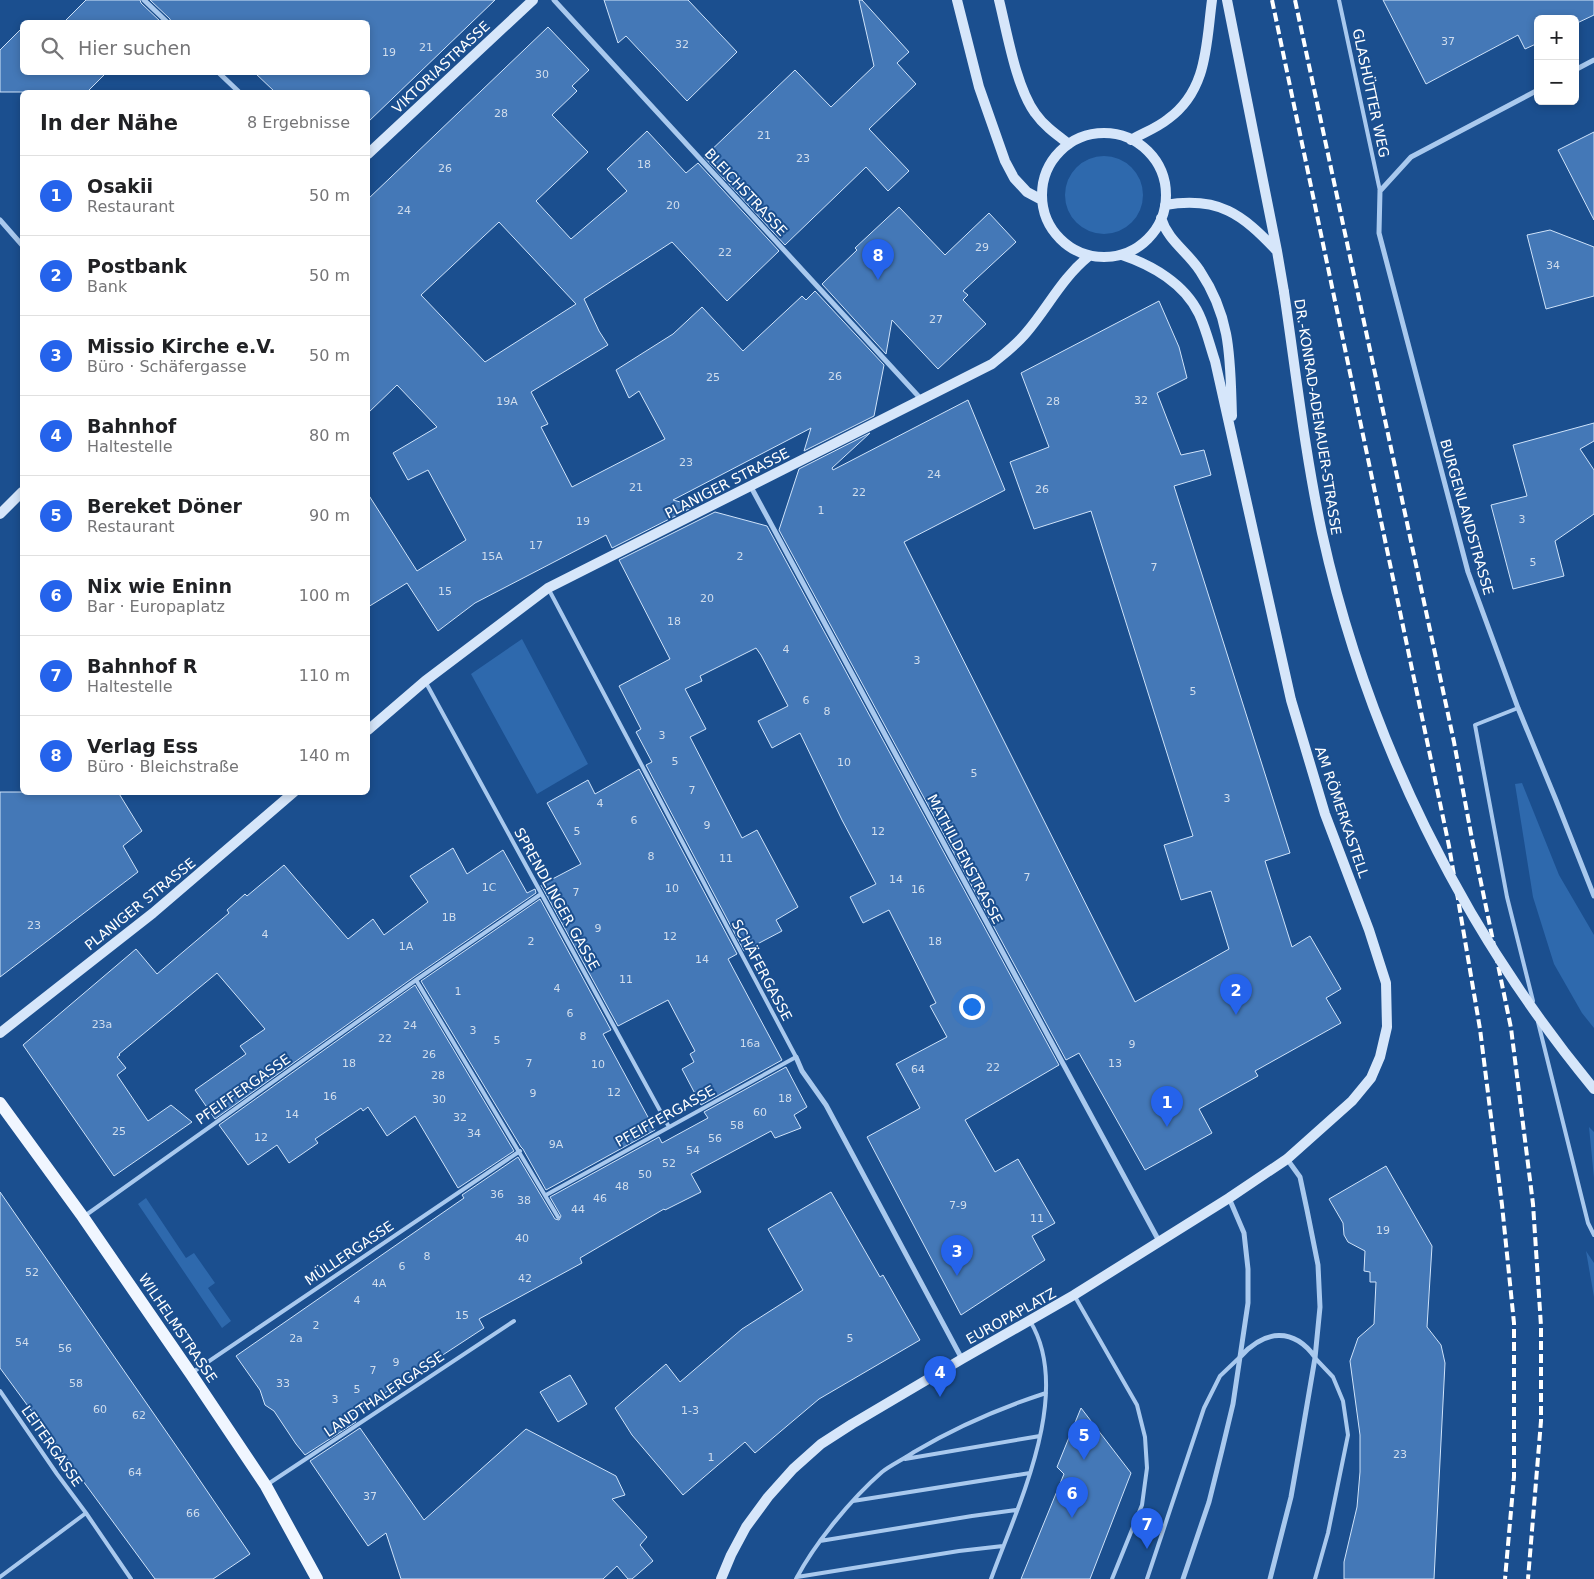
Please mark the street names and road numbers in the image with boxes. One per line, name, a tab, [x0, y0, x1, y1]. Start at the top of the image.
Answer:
street label: VIKTORIASTRASSE	[389, 18, 493, 116]
street label: GLASHÜTTER WEG	[1349, 27, 1393, 159]
street label: BLEICHSTRASSE	[701, 145, 791, 239]
street label: DR.-KONRAD-ADENAUER-STRASSE	[1291, 298, 1345, 536]
street label: BURGENLANDSTRASSE	[1437, 437, 1497, 597]
street label: PLANIGER STRASSE	[662, 445, 792, 521]
street label: AM RÖMERKASTELL	[1312, 744, 1373, 880]
street label: MATHILDENSTRASSE	[924, 791, 1006, 927]
street label: SPRENDLINGER GASSE	[511, 825, 603, 973]
street label: PLANIGER STRASSE	[82, 855, 198, 953]
street label: SCHÄFERGASSE	[729, 916, 796, 1023]
street label: PFEIFFERGASSE	[193, 1051, 293, 1127]
street label: PFEIFFERGASSE	[612, 1082, 718, 1150]
street label: MÜLLERGASSE	[301, 1217, 396, 1289]
street label: WILHELMSTRASSE	[136, 1271, 220, 1385]
street label: EUROPAPLATZ	[963, 1285, 1059, 1347]
street label: LANDTHALERGASSE	[321, 1348, 447, 1440]
street label: LEITERGASSE	[18, 1403, 86, 1489]

